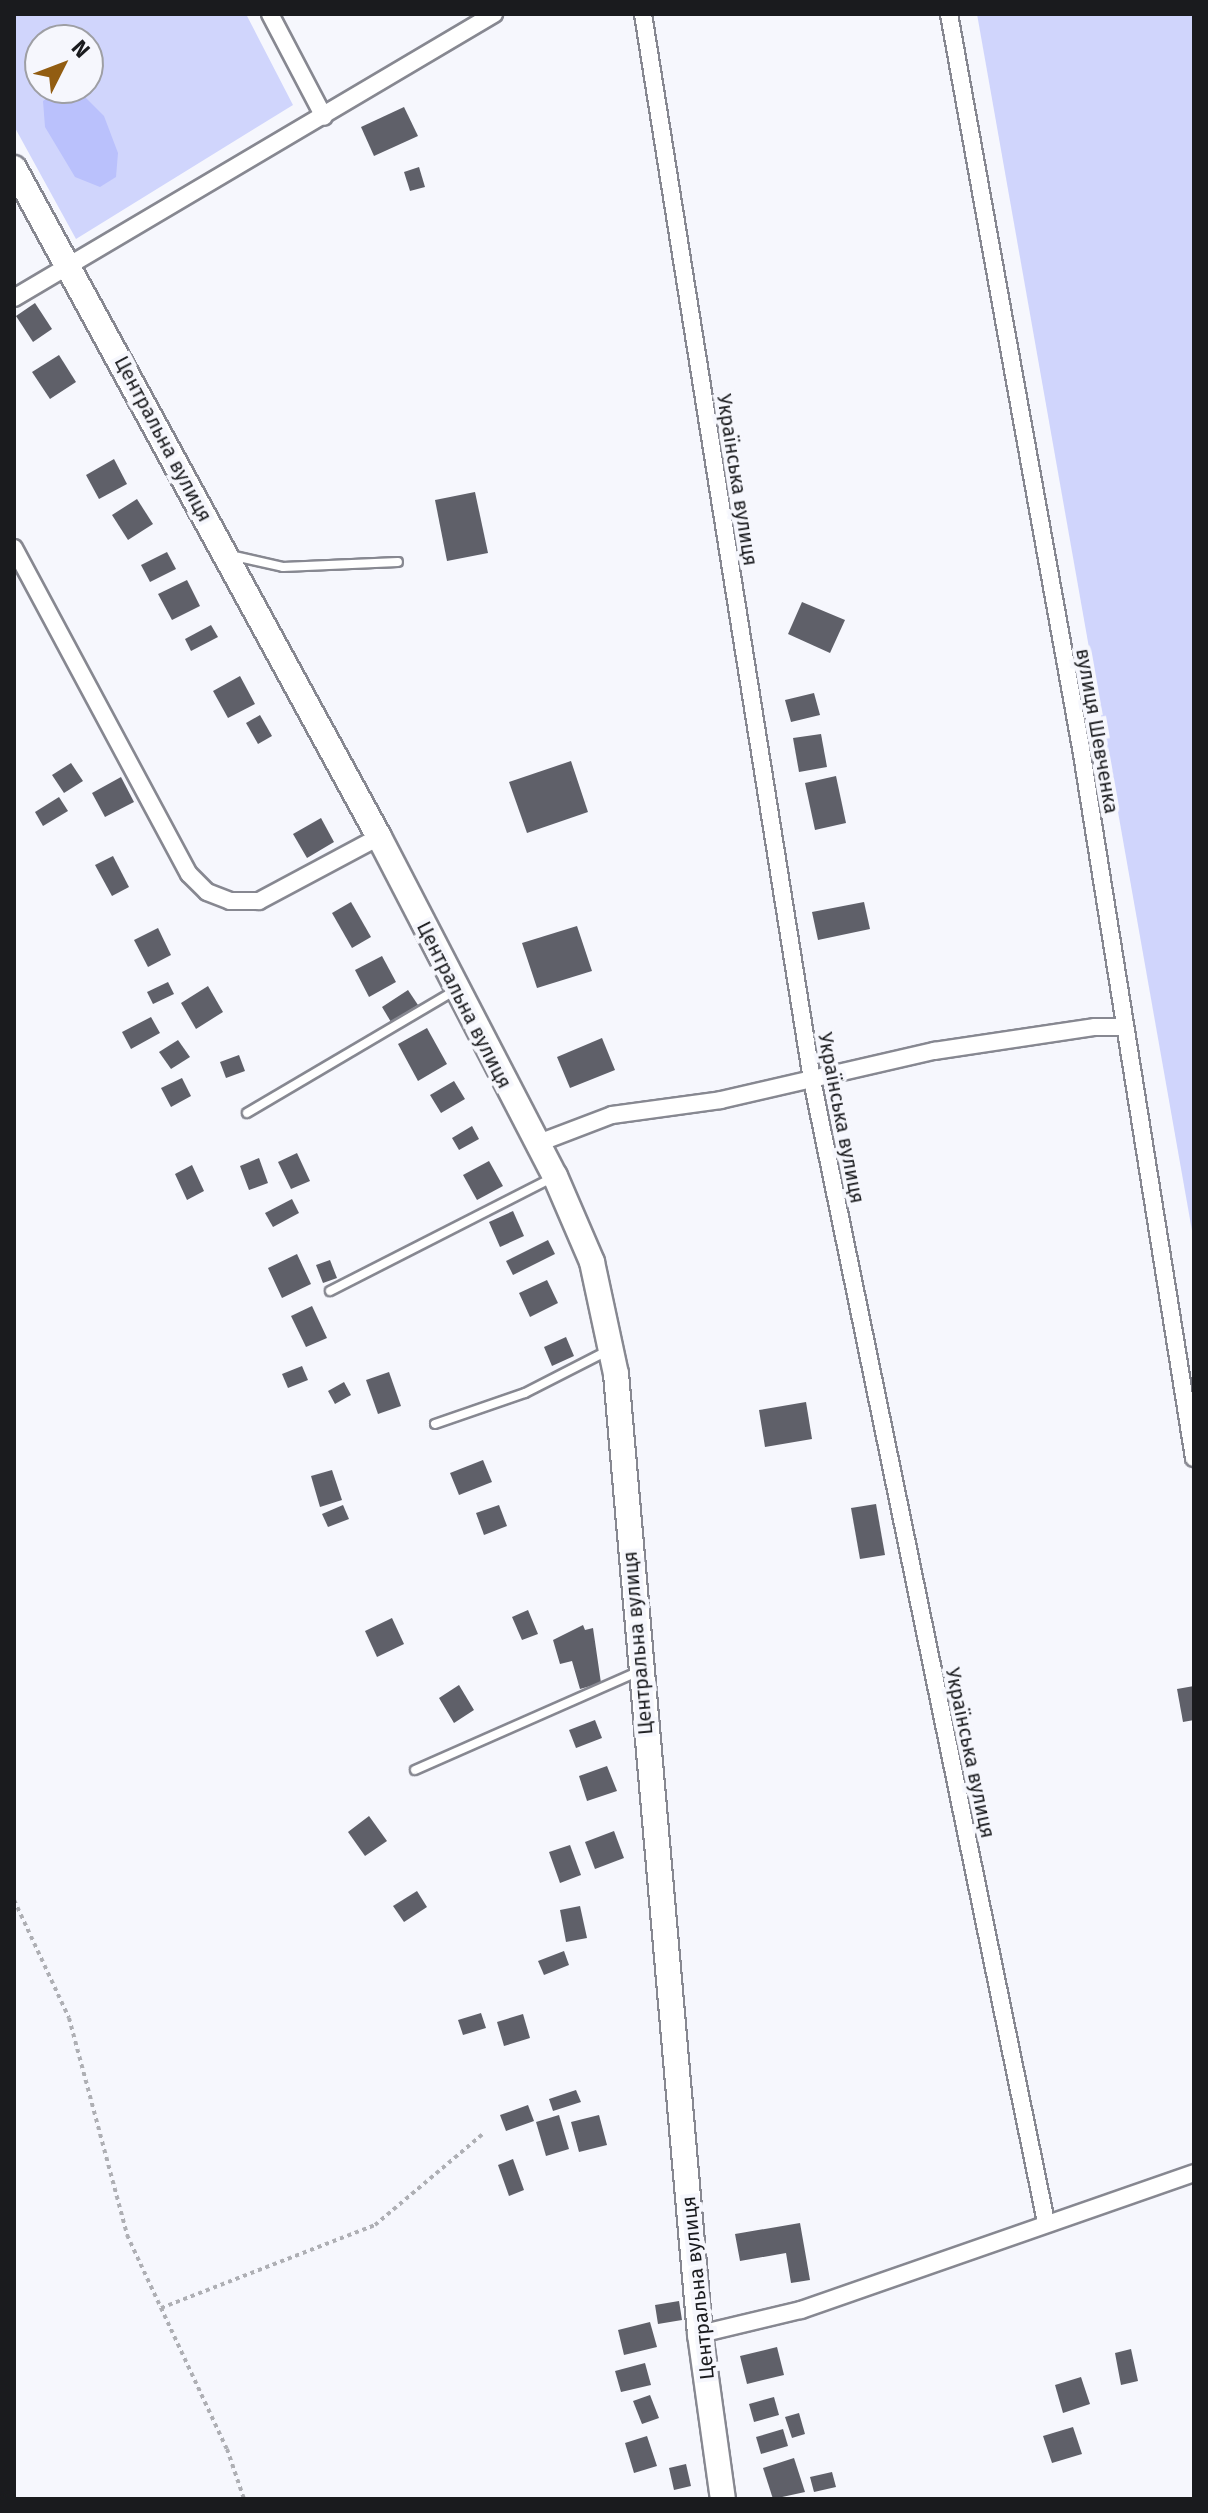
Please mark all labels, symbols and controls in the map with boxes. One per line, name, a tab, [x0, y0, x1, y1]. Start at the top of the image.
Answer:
north arrow	[24, 24, 104, 104]
text: N	[66, 34, 96, 63]
street label: Центральна вулиця	[109, 352, 217, 526]
street label: Українська вулиця	[712, 392, 762, 568]
street label: вулиця Шевченка	[1071, 647, 1123, 815]
street label: Центральна вулиця	[411, 917, 517, 1093]
street label: Українська вулиця	[813, 1030, 869, 1206]
street label: Центральна вулиця	[618, 1550, 658, 1736]
street label: Українська вулиця	[940, 1666, 1000, 1840]
street label: Центральна вулиця	[676, 2195, 720, 2381]

